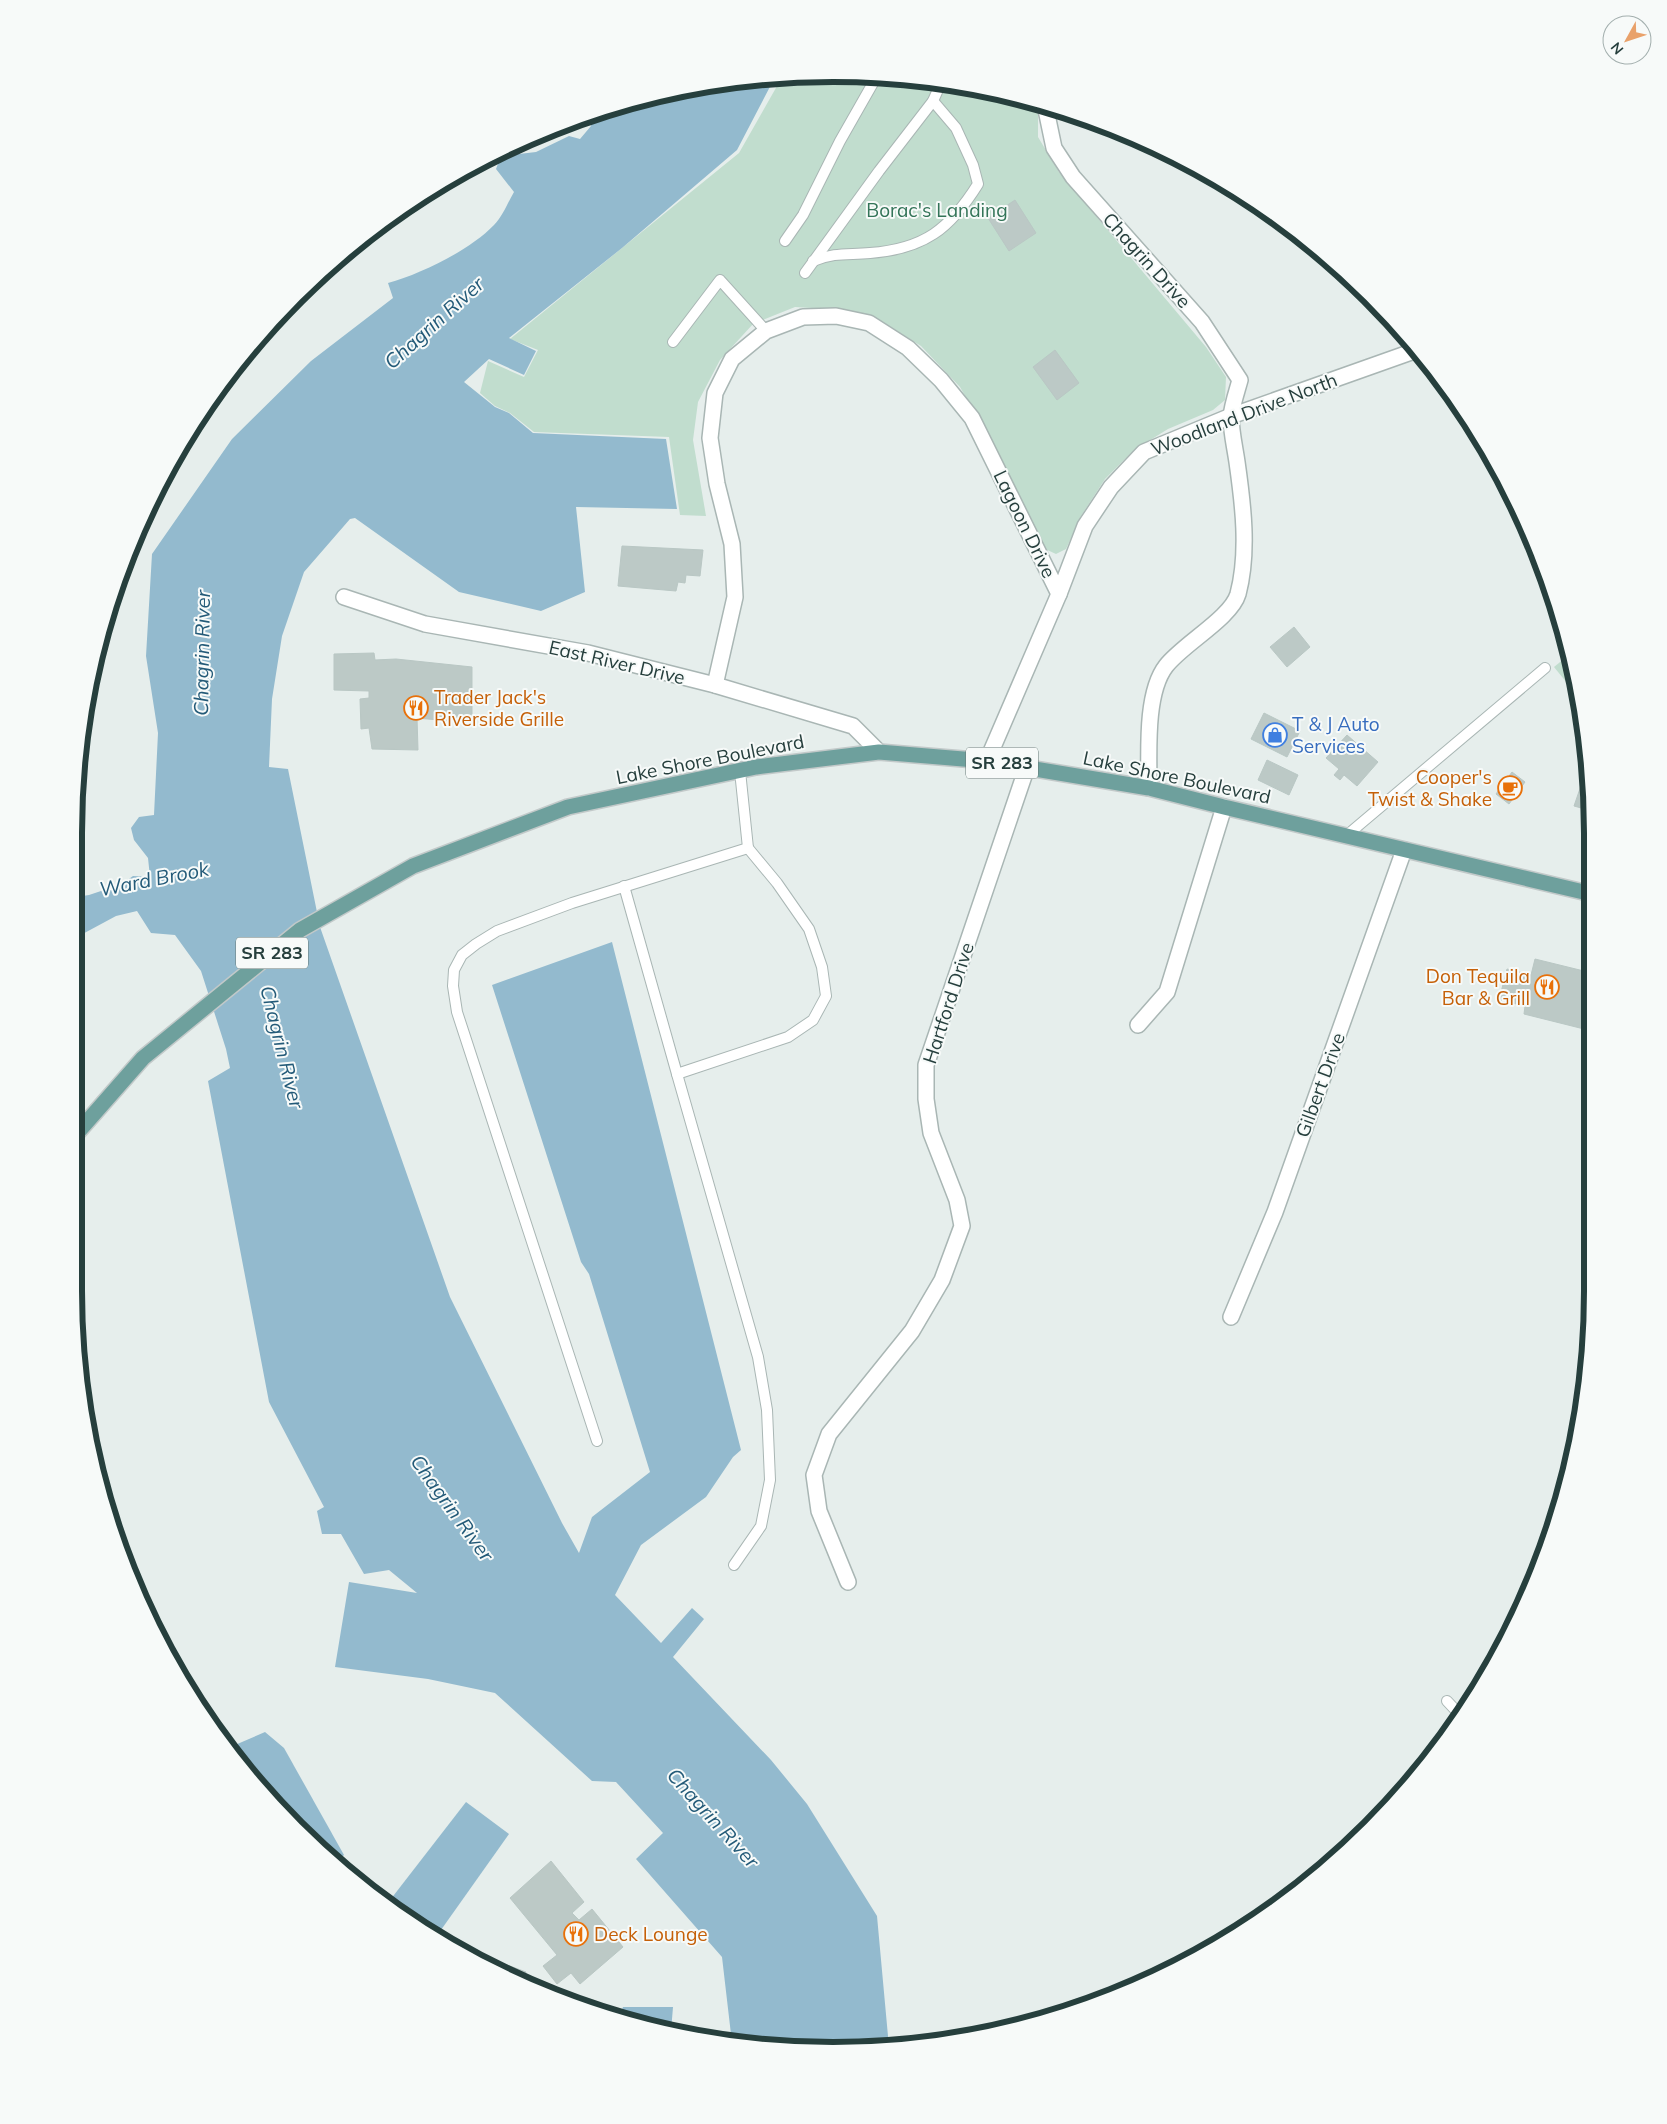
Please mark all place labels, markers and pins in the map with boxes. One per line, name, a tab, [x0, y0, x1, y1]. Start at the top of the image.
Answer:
place label: Trader Jack's Riverside Grille	[434, 685, 564, 731]
restaurant icon: Trader Jack's Riverside Grille	[403, 695, 429, 721]
place label: T & J Auto Services	[1292, 712, 1380, 758]
shop icon: T & J Auto Services	[1262, 722, 1288, 748]
place label: Cooper's Twist & Shake	[1368, 765, 1492, 811]
cafe icon: Cooper's Twist & Shake	[1497, 775, 1523, 801]
place label: Don Tequila Bar & Grill	[1426, 964, 1530, 1010]
restaurant icon: Don Tequila Bar & Grill	[1534, 974, 1560, 1000]
restaurant icon: Deck Lounge	[563, 1921, 589, 1947]
place label: Deck Lounge	[594, 1922, 708, 1946]

